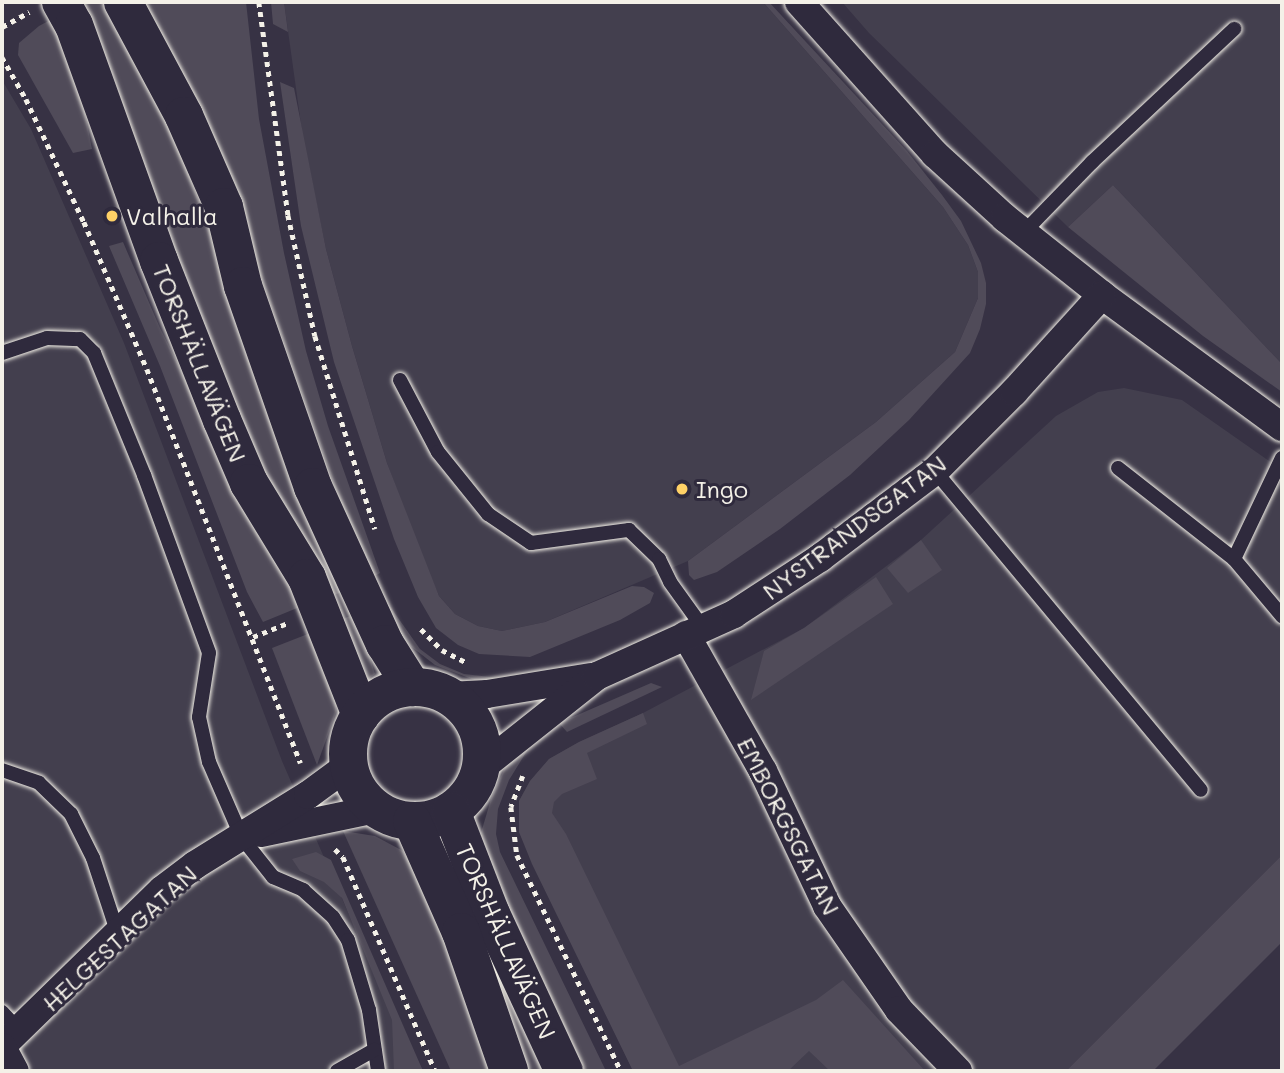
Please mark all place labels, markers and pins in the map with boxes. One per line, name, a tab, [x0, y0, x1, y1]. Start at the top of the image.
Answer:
place label: Valhalla	[126, 202, 218, 230]
marker: Valhalla	[104, 208, 120, 224]
place label: Ingo	[696, 475, 748, 503]
marker: Ingo	[674, 481, 690, 497]

